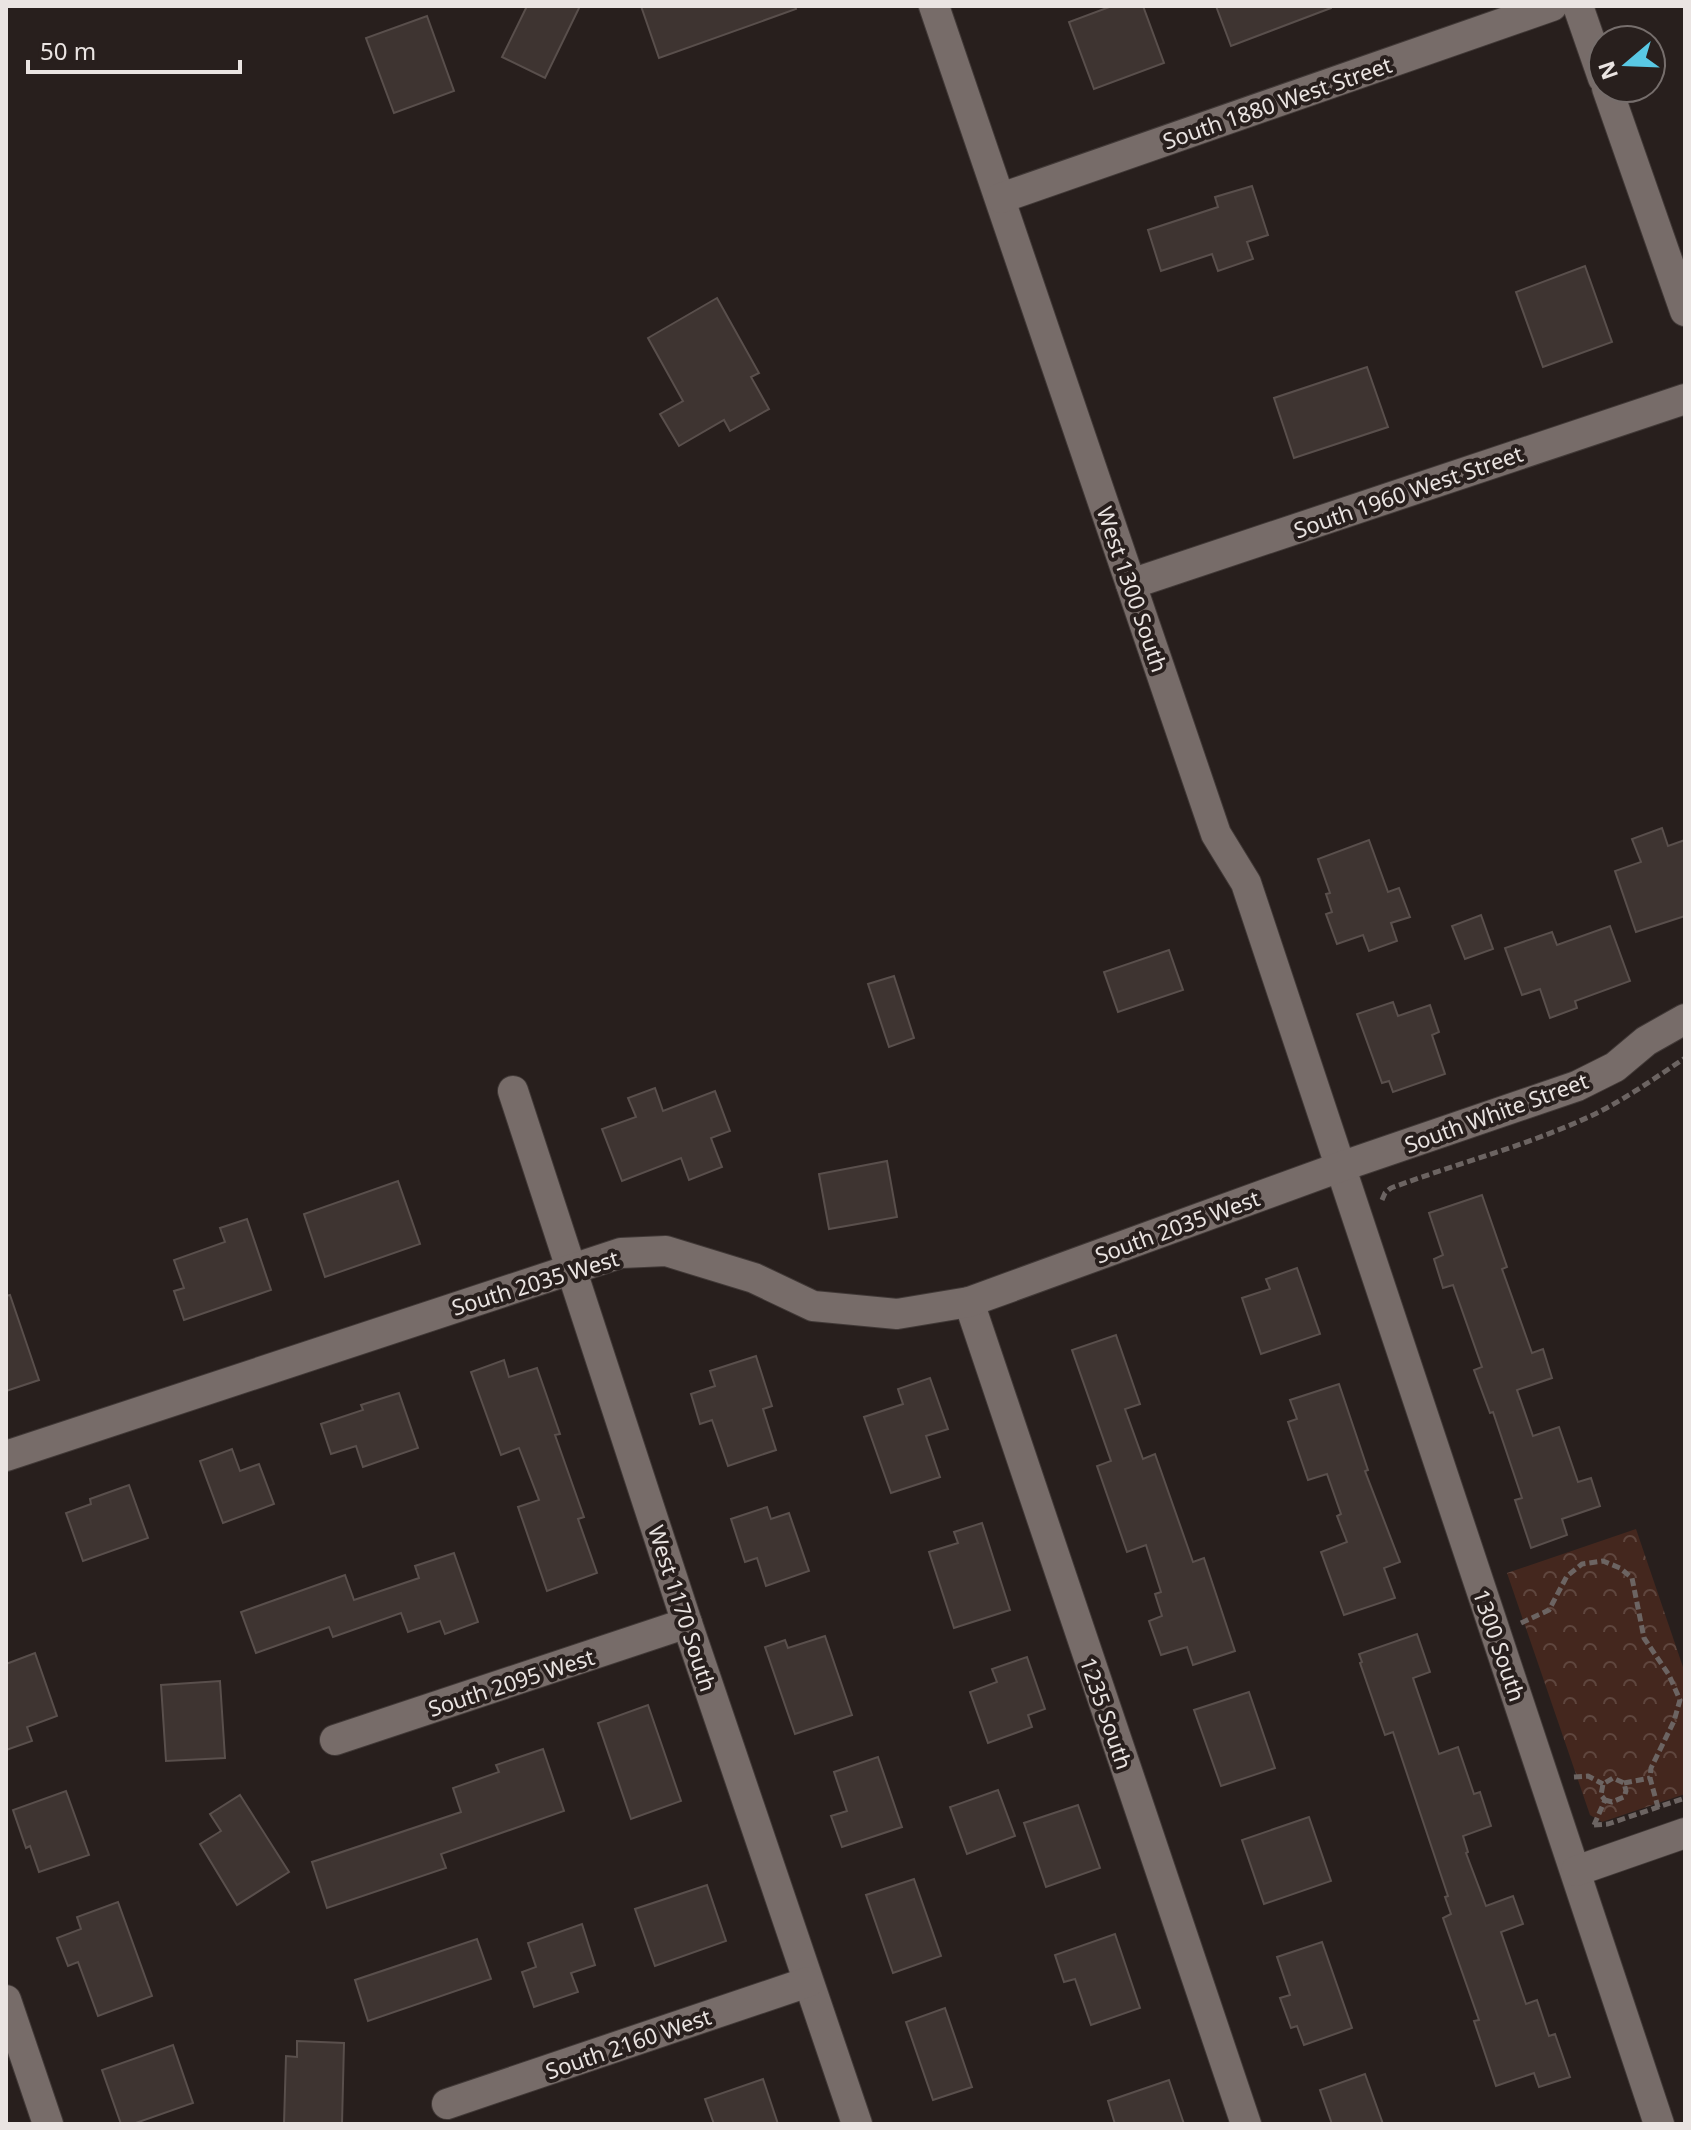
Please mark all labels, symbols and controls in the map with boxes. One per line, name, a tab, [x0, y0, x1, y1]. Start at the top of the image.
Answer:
scale bar	[28, 24, 240, 74]
north arrow	[1587, 24, 1667, 104]
text: 50 m	[40, 34, 96, 67]
street label: South 1880 West Street	[1158, 49, 1396, 155]
text: N	[1590, 57, 1624, 84]
street label: South 1960 West Street	[1289, 438, 1527, 544]
street label: West 1300 South	[1091, 502, 1175, 676]
street label: South White Street	[1400, 1065, 1592, 1159]
street label: South 2035 West	[1090, 1182, 1264, 1270]
street label: South 2035 West	[448, 1242, 622, 1322]
street label: West 1170 South	[642, 1521, 724, 1695]
street label: 1300 South	[1467, 1585, 1533, 1705]
street label: South 2095 West	[424, 1641, 598, 1723]
street label: 1235 South	[1074, 1653, 1140, 1773]
street label: South 2160 West	[541, 2001, 715, 2085]

